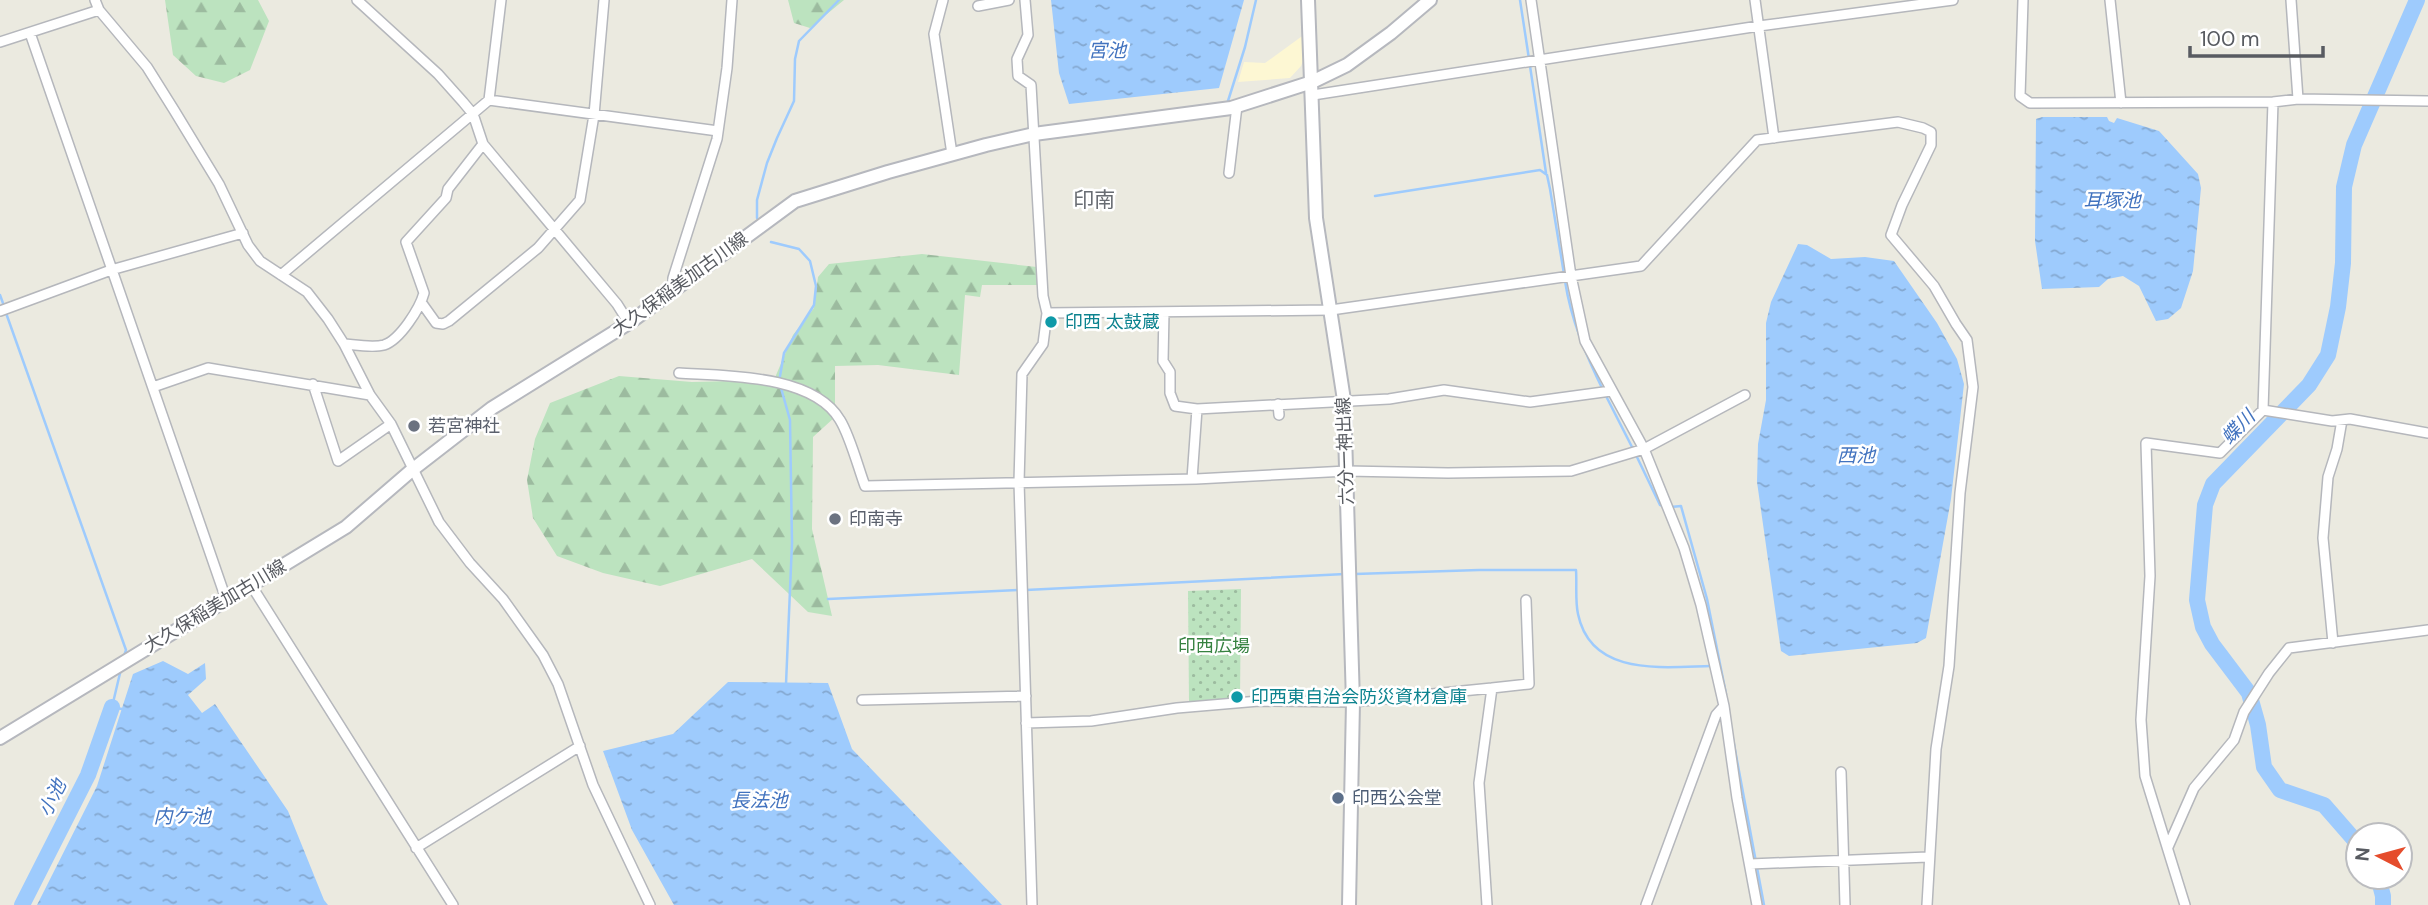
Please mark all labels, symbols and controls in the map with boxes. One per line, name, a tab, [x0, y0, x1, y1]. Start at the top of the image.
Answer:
scale bar	[2190, 14, 2323, 58]
text: 100 m	[2200, 25, 2260, 53]
water label: 宮池	[1088, 38, 1128, 63]
district label: 印南	[1073, 186, 1115, 214]
water label: 耳塚池	[2083, 188, 2142, 213]
street label: 大久保稲美加古川線	[607, 227, 753, 341]
place label: 印西 太鼓蔵	[1065, 310, 1160, 334]
marker: 印西 太鼓蔵	[1043, 314, 1059, 330]
street label: 六分一神出線	[1331, 397, 1359, 505]
water label: 蝶川	[2216, 403, 2262, 449]
place label: 若宮神社	[428, 414, 500, 438]
marker: 若宮神社	[406, 418, 422, 434]
water label: 西池	[1837, 443, 1877, 468]
place label: 印南寺	[849, 507, 903, 531]
marker: 印南寺	[827, 511, 843, 527]
street label: 大久保稲美加古川線	[139, 554, 291, 658]
park label: 印西広場	[1178, 634, 1250, 658]
place label: 印西東自治会防災資材倉庫	[1251, 685, 1467, 709]
marker: 印西東自治会防災資材倉庫	[1229, 689, 1245, 705]
water label: 小池	[32, 774, 73, 821]
place label: 印西公会堂	[1352, 786, 1442, 810]
water label: 長法池	[730, 788, 789, 813]
marker: 印西公会堂	[1330, 790, 1346, 806]
water label: 内ケ池	[153, 804, 212, 829]
north arrow	[2344, 821, 2414, 891]
text: N	[2349, 846, 2376, 862]

